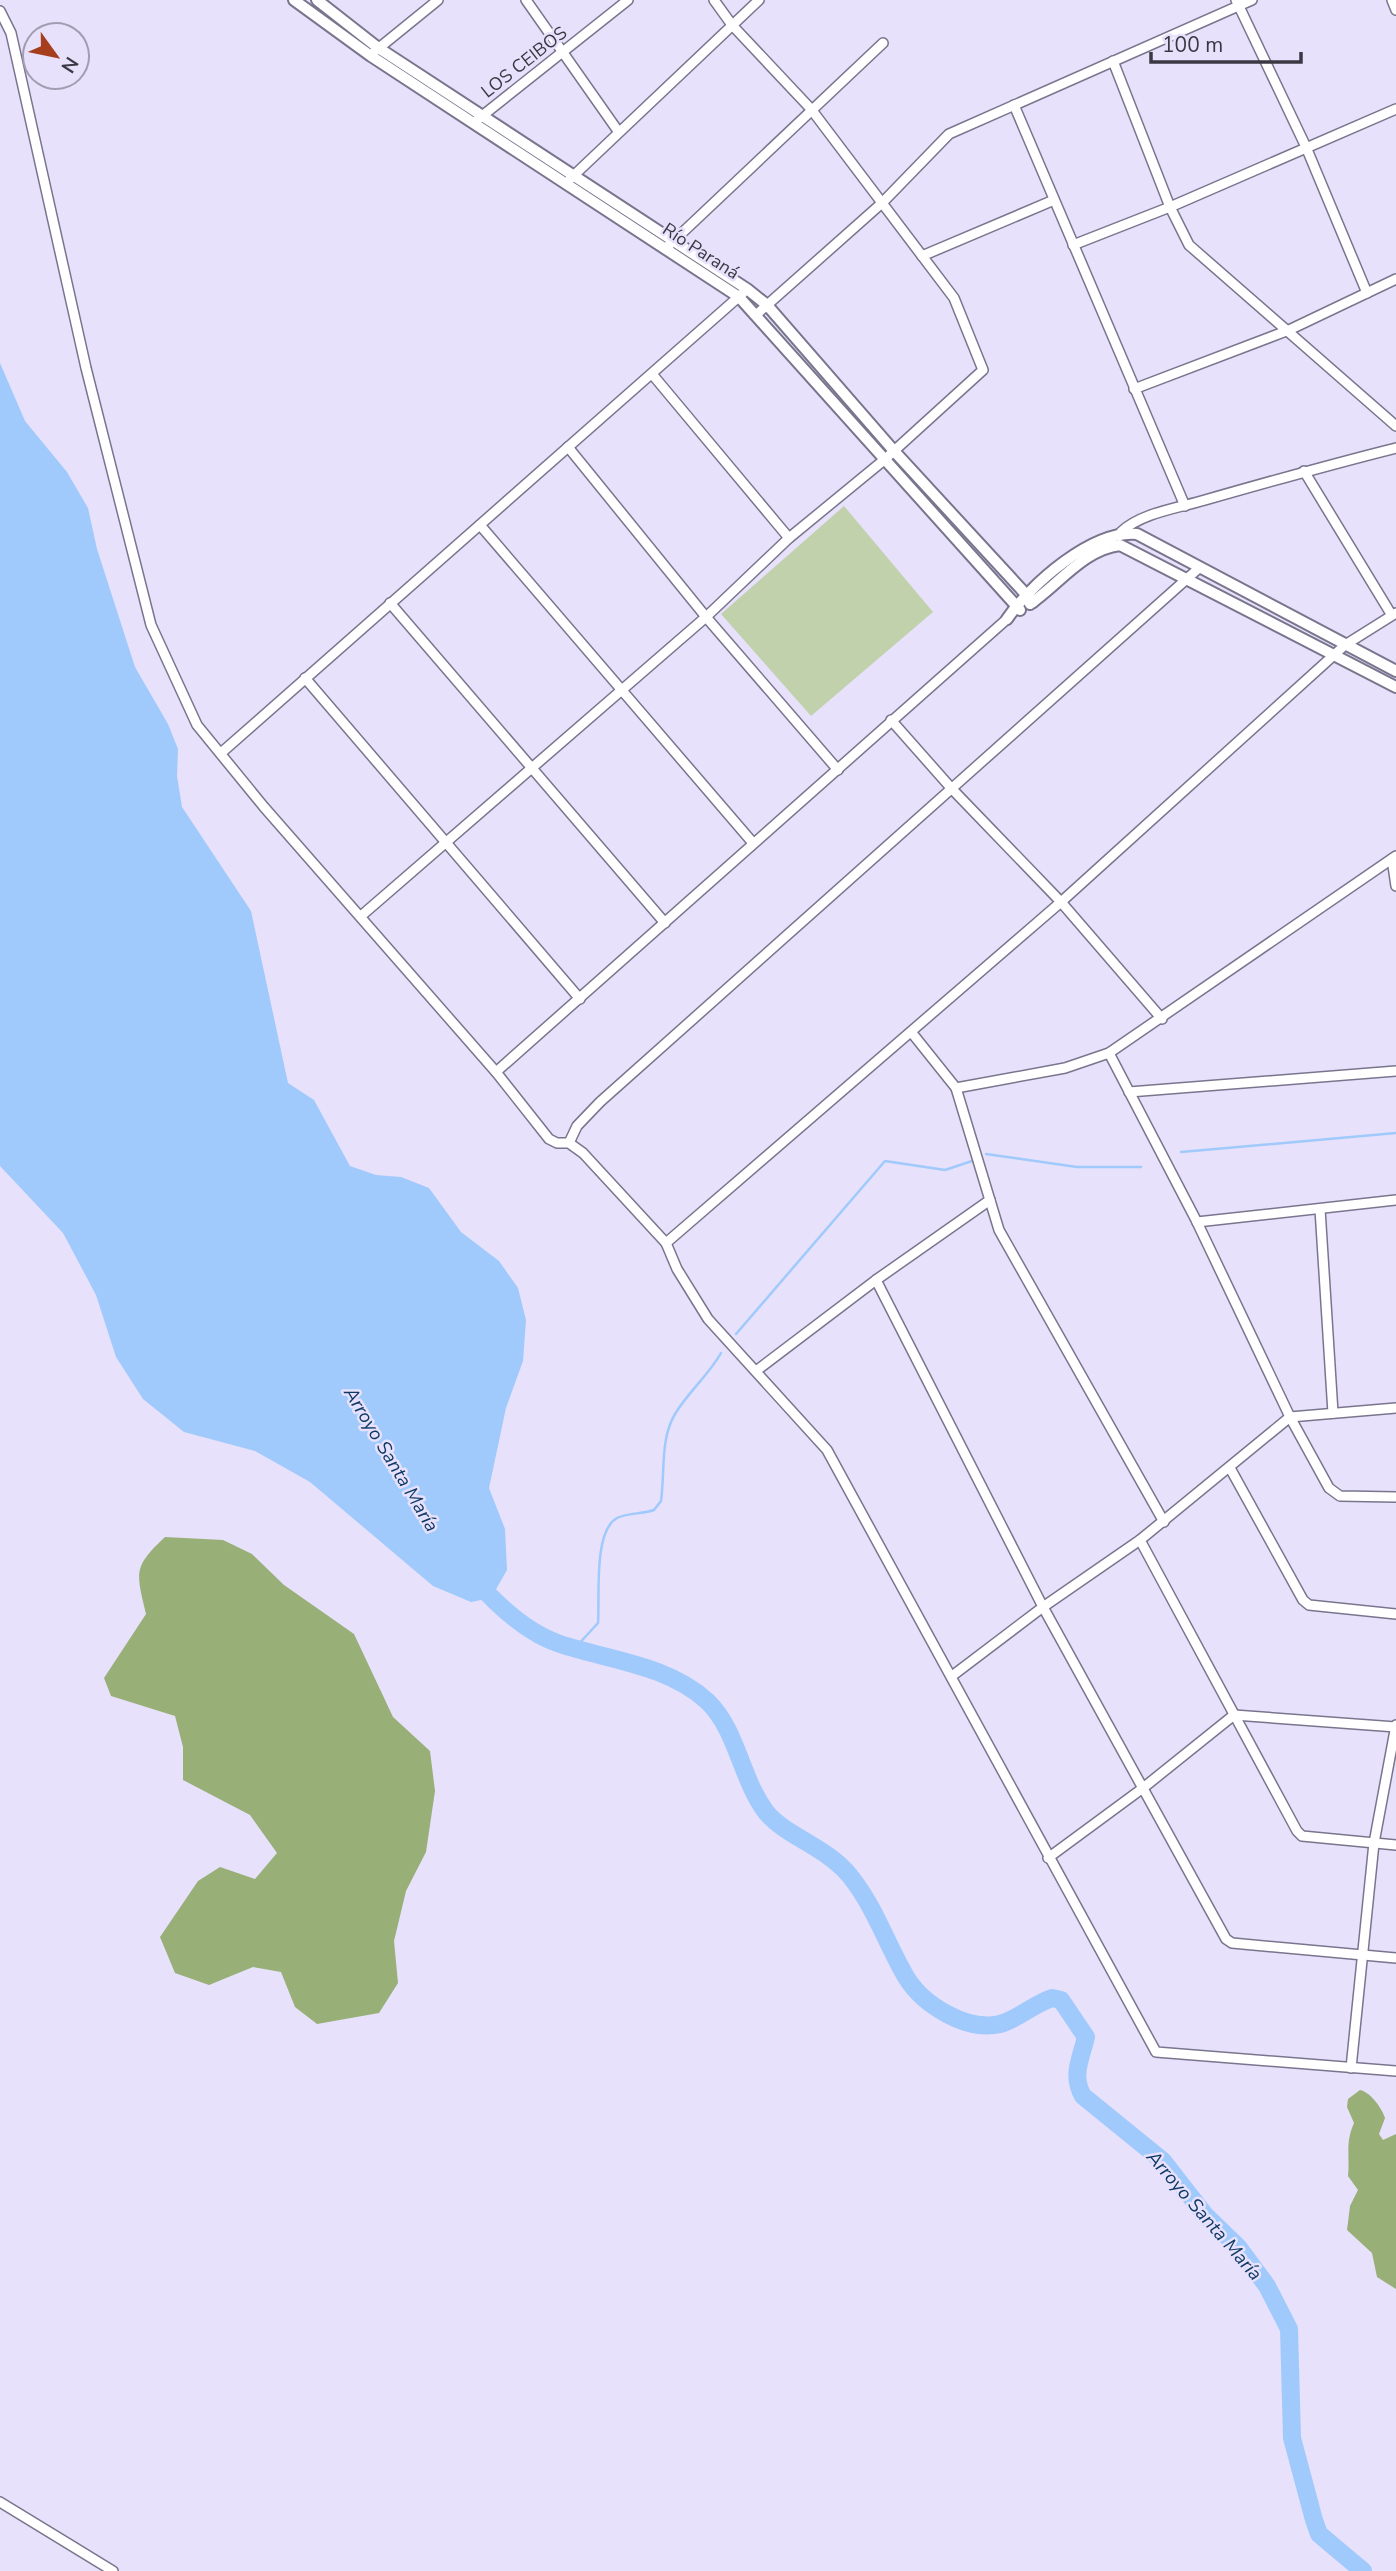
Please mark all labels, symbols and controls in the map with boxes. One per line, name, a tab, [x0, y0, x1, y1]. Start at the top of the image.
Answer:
north arrow	[21, 21, 91, 91]
street label: LOS CEIBOS	[476, 21, 572, 103]
scale bar	[1151, 21, 1302, 65]
text: 100 m	[1162, 31, 1223, 59]
text: N	[55, 52, 84, 78]
street label: Río Paraná	[658, 217, 744, 285]
water label: Arroyo Santa María	[337, 1381, 445, 1537]
water label: Arroyo Santa María	[1140, 2144, 1268, 2286]

